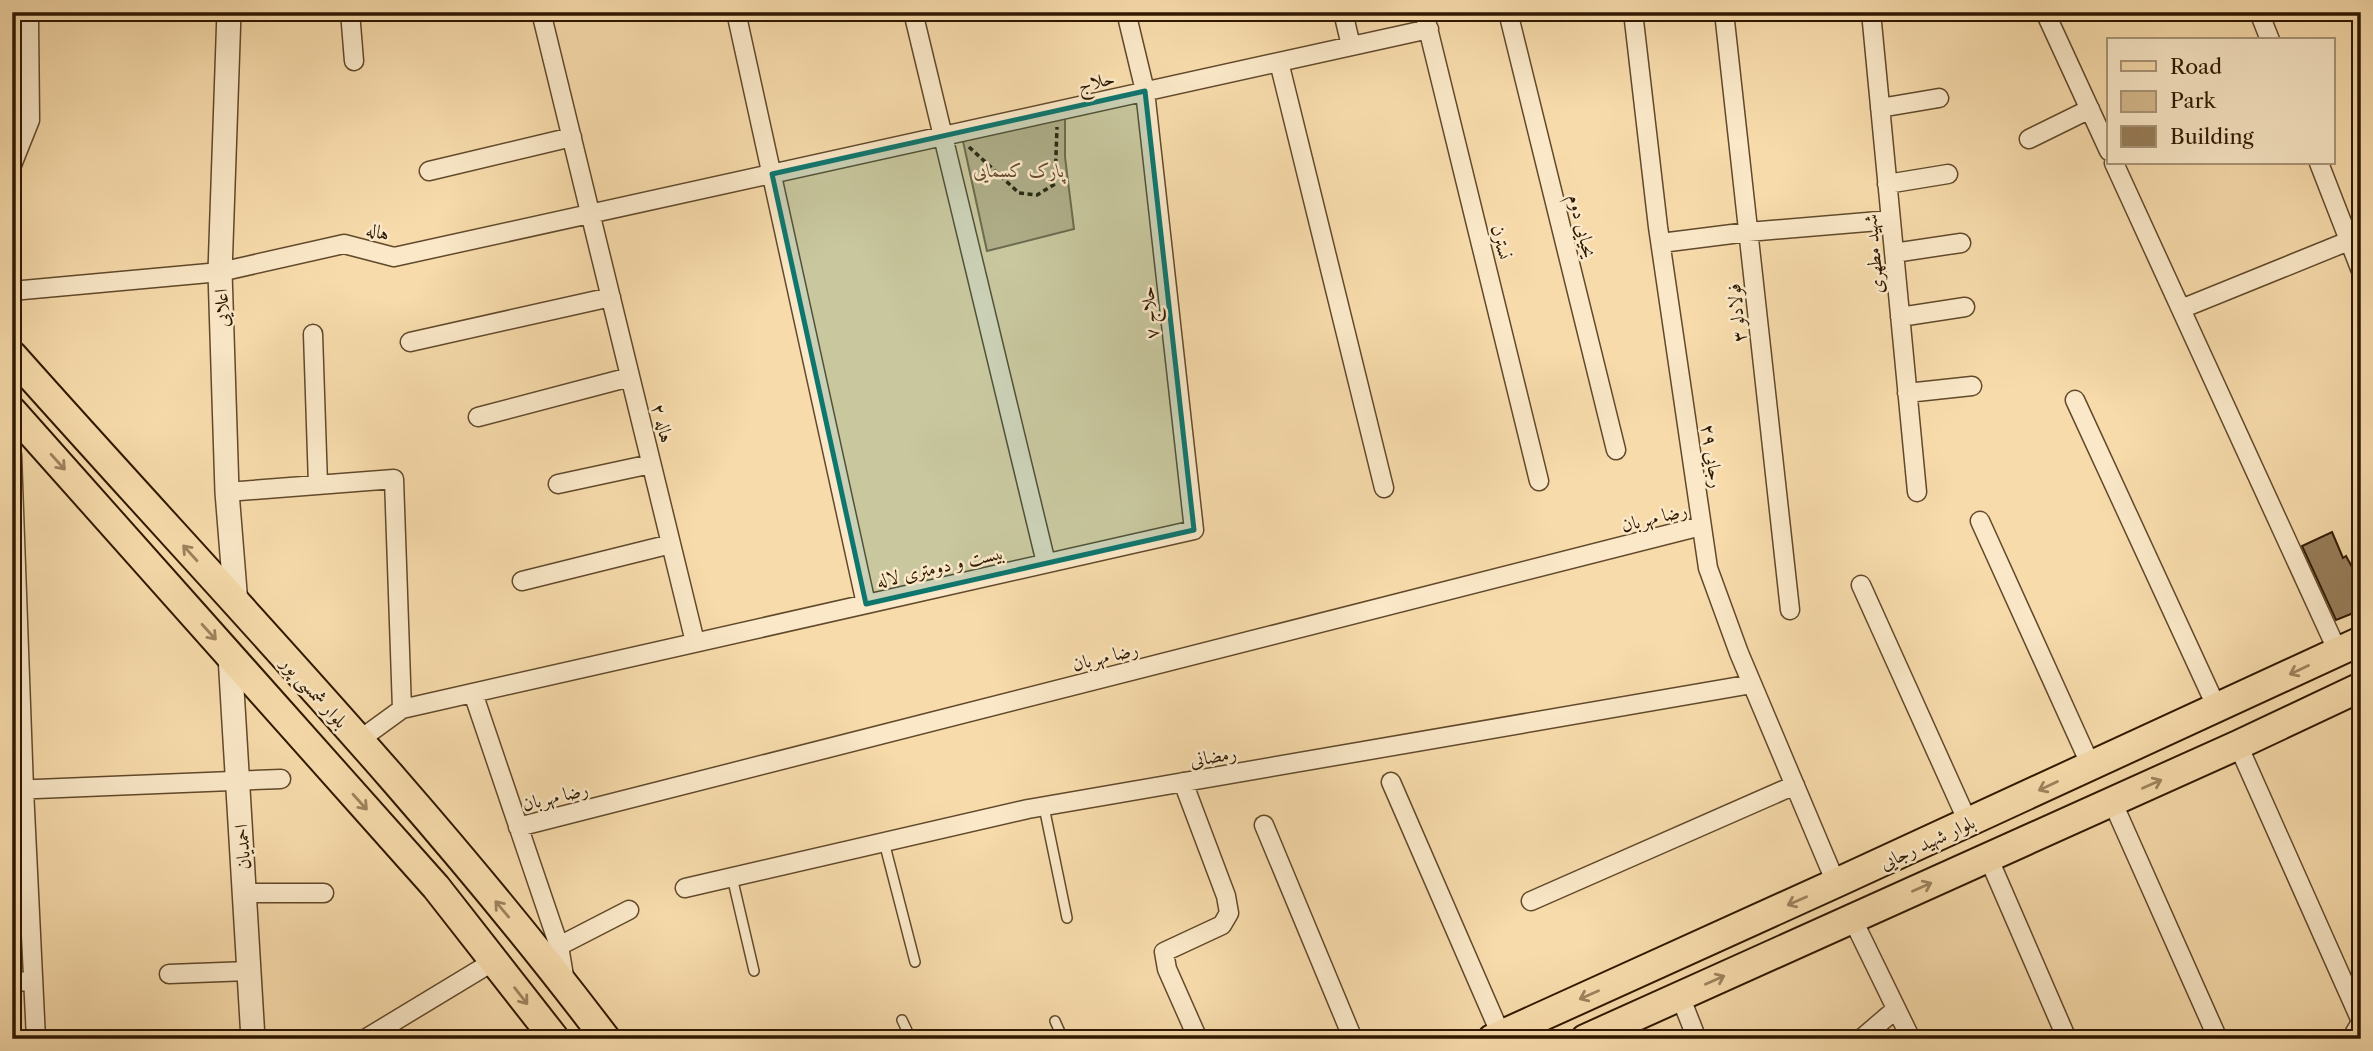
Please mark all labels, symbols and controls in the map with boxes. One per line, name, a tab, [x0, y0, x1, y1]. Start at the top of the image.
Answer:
legend	[2107, 38, 2334, 164]
text: Road	[2170, 54, 2222, 79]
street label: حلاج	[1076, 66, 1118, 102]
text: Park	[2170, 88, 2216, 113]
text: Building	[2170, 124, 2255, 149]
park label: پارک کسمایی	[973, 159, 1066, 184]
street label: یحیایی دوم	[1559, 192, 1602, 262]
street label: شهید مطهری	[1859, 213, 1889, 295]
street label: هاله	[364, 218, 392, 245]
street label: نسترن	[1486, 222, 1517, 262]
street label: فولادلو ۳	[1722, 282, 1752, 343]
street label: حلاج ۷	[1135, 285, 1170, 341]
street label: اعلایی	[209, 288, 236, 328]
street label: هاله ۲	[647, 401, 678, 445]
street label: رجایی ۲۹	[1695, 422, 1728, 490]
one-way arrow	[49, 453, 66, 470]
street label: رضا مهربان	[1619, 498, 1690, 538]
street label: بیست و دومتری لاله	[874, 541, 1006, 592]
one-way arrow	[182, 545, 199, 562]
one-way arrow	[201, 623, 217, 641]
street label: رضا مهربان	[1070, 637, 1141, 677]
street label: بلوار شمسی پور	[274, 650, 353, 734]
one-way arrow	[2289, 664, 2310, 677]
street label: رمضانی	[1188, 741, 1238, 772]
street label: رضا مهربان	[520, 777, 591, 817]
one-way arrow	[2141, 777, 2162, 790]
one-way arrow	[2038, 780, 2059, 793]
one-way arrow	[352, 793, 369, 810]
street label: بلوار شهید رجایی	[1876, 810, 1979, 876]
street label: احمدیان	[229, 823, 257, 871]
one-way arrow	[1911, 880, 1932, 893]
one-way arrow	[1786, 895, 1808, 908]
one-way arrow	[494, 900, 510, 918]
one-way arrow	[1704, 973, 1725, 987]
one-way arrow	[514, 986, 529, 1004]
one-way arrow	[1579, 989, 1600, 1002]

